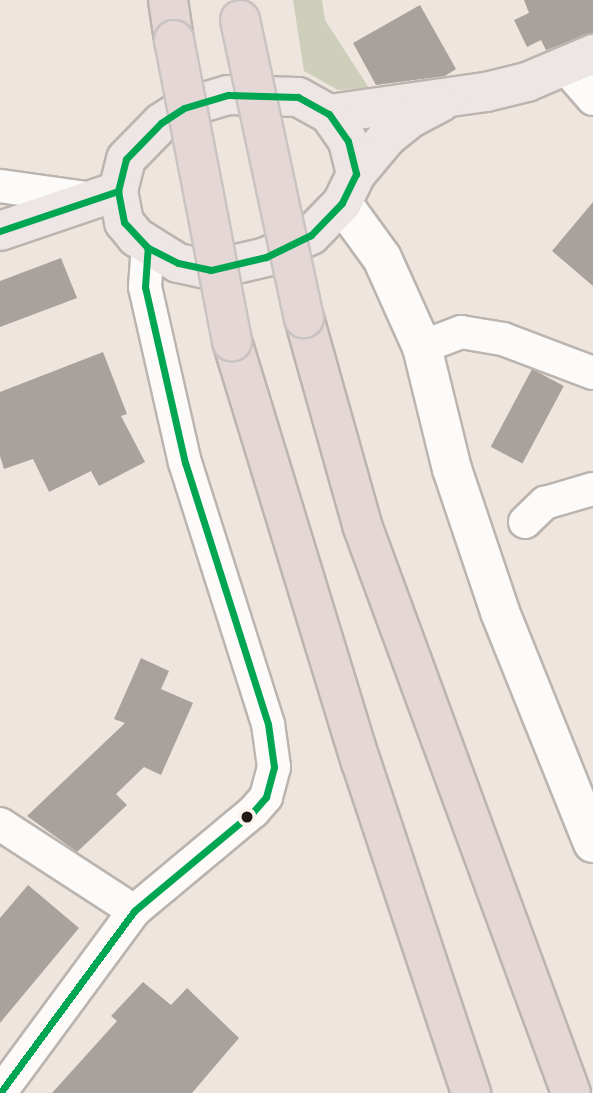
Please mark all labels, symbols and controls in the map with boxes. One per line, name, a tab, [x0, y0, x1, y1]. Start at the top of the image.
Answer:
unlabelled marker	[240, 810, 254, 824]

